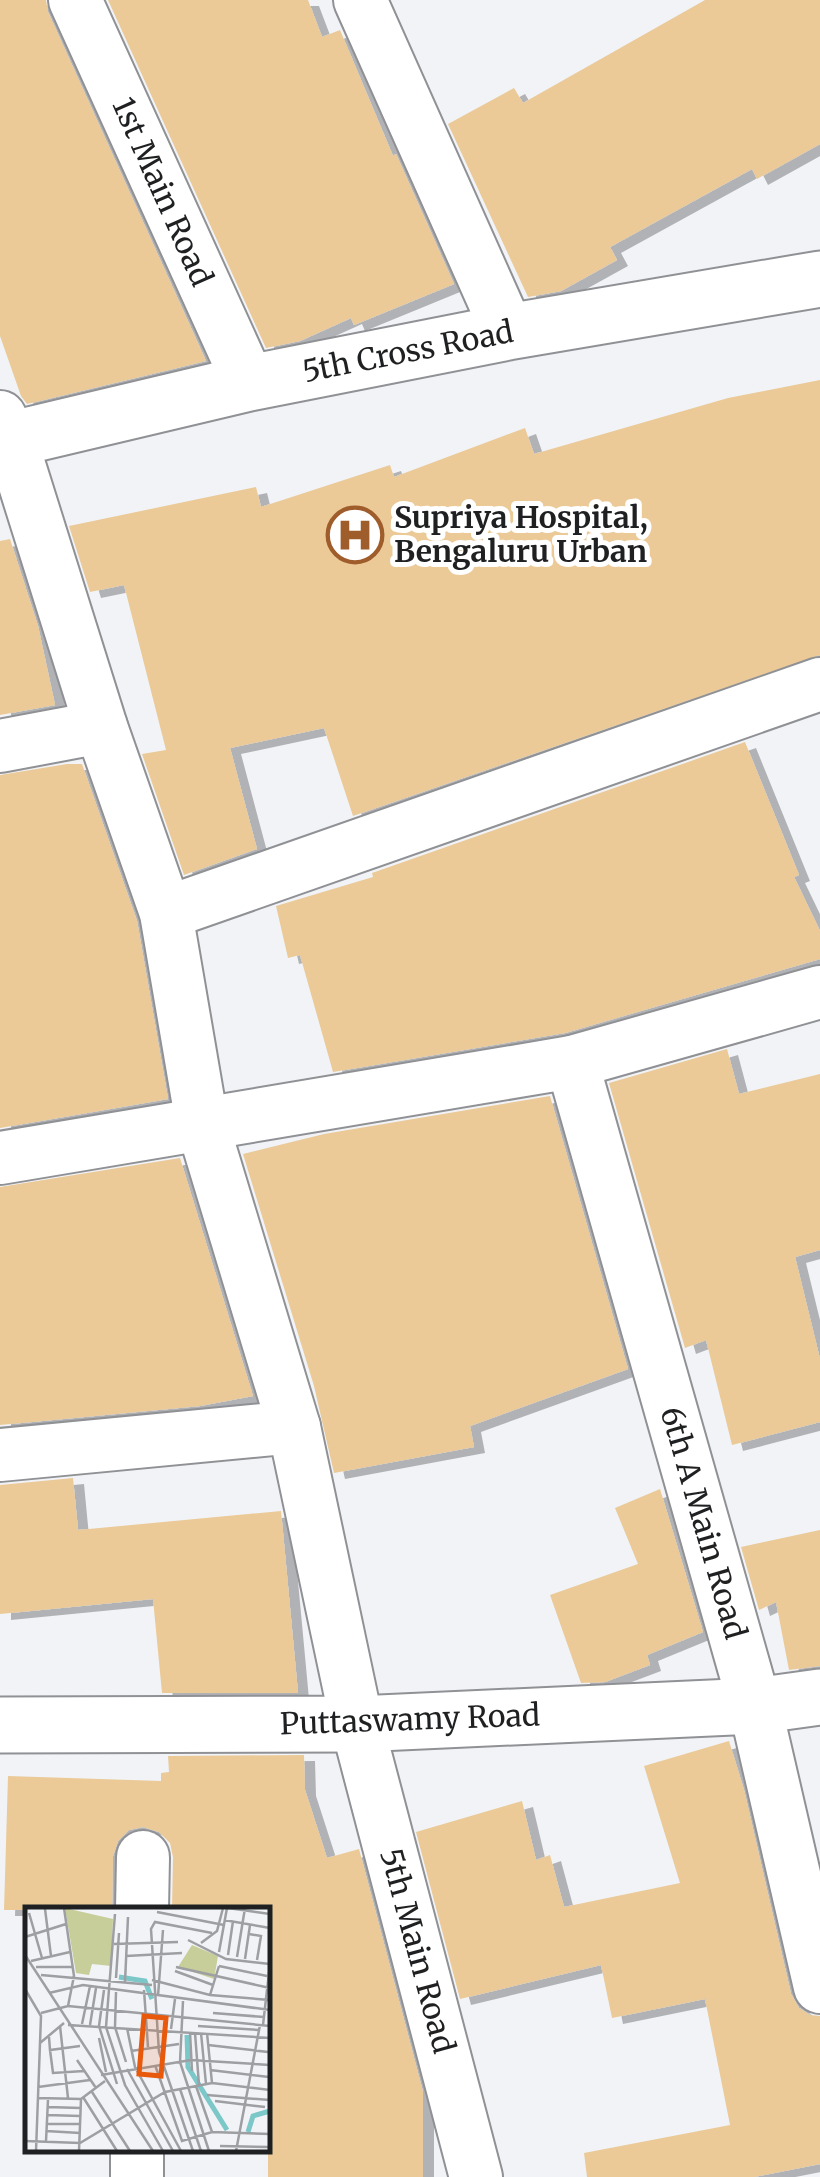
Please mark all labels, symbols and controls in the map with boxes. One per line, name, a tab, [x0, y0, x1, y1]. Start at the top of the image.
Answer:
street label: 1st Main Road	[104, 91, 221, 292]
street label: 5th Cross Road	[299, 312, 516, 390]
place label: Supriya Hospital, Bengaluru Urban	[394, 498, 648, 570]
hospital icon: Supriya Hospital, Bengaluru Urban	[325, 505, 385, 565]
street label: 6th A Main Road	[653, 1402, 755, 1643]
street label: Puttaswamy Road	[279, 1695, 541, 1743]
street label: 5th Main Road	[372, 1844, 464, 2057]
inset map	[25, 1907, 270, 2152]

